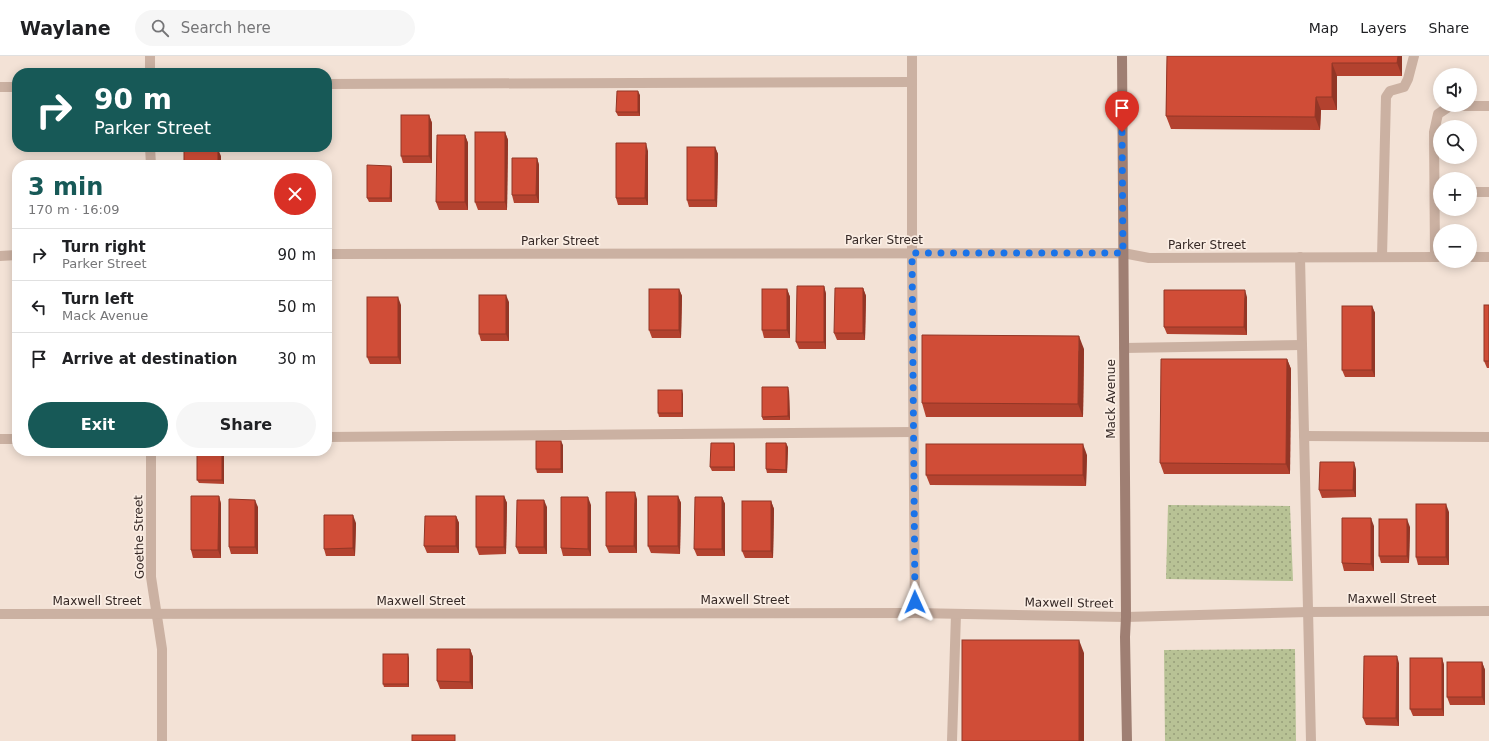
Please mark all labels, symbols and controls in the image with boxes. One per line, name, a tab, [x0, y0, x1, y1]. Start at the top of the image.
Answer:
search box	[135, 10, 415, 46]
text: Waylane	[20, 17, 111, 39]
icon: search	[149, 17, 171, 39]
text: Search here	[181, 19, 271, 37]
text: Map	[1309, 20, 1338, 36]
text: Layers	[1360, 20, 1407, 36]
text: Share	[1429, 20, 1469, 36]
map controls	[1433, 68, 1477, 268]
button: sound	[1433, 68, 1477, 112]
text: 90 m	[94, 83, 172, 116]
icon: right	[28, 84, 80, 136]
pin	[1105, 91, 1139, 132]
icon: arrive	[1111, 97, 1133, 119]
text: Parker Street	[94, 117, 211, 138]
button: search	[1433, 120, 1477, 164]
button: +	[1433, 172, 1477, 216]
text: 3 min	[28, 173, 103, 201]
button: close	[274, 173, 316, 215]
text: 170 m · 16:09	[28, 202, 119, 217]
button: −	[1433, 224, 1477, 268]
street label: Parker Street	[845, 233, 923, 247]
street label: Parker Street	[521, 234, 599, 248]
text: Turn right	[62, 238, 146, 256]
street label: Parker Street	[1168, 238, 1246, 252]
icon: right	[28, 244, 50, 266]
text: 90 m	[278, 246, 316, 264]
text: Parker Street	[62, 256, 147, 271]
text: Turn left	[62, 290, 134, 308]
icon: left	[28, 296, 50, 318]
text: 50 m	[278, 298, 316, 316]
text: Mack Avenue	[62, 308, 148, 323]
icon: arrive	[28, 348, 50, 370]
text: Arrive at destination	[62, 350, 237, 368]
text: 30 m	[278, 350, 316, 368]
street label: Mack Avenue	[1104, 359, 1118, 439]
button: Exit	[28, 402, 168, 448]
button: Share	[176, 402, 316, 448]
street label: Goethe Street	[131, 495, 147, 579]
position arrow	[894, 581, 936, 623]
street label: Maxwell Street	[1348, 592, 1437, 606]
street label: Maxwell Street	[701, 593, 790, 607]
street label: Maxwell Street	[53, 594, 142, 608]
street label: Maxwell Street	[377, 594, 466, 608]
street label: Maxwell Street	[1024, 595, 1114, 611]

